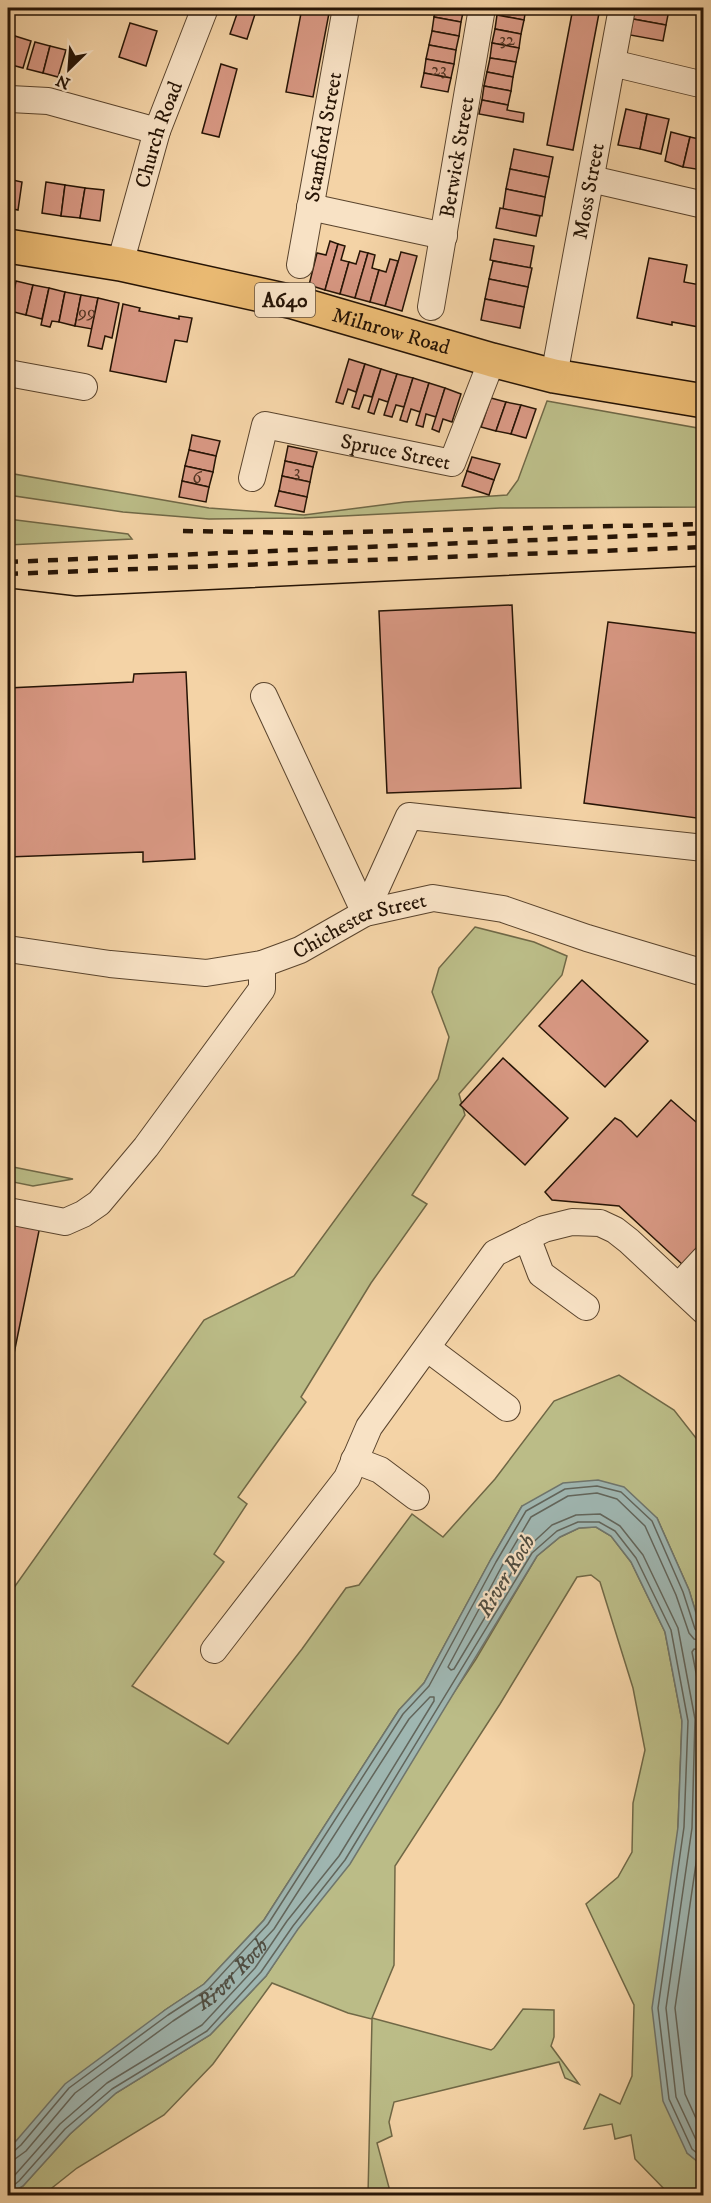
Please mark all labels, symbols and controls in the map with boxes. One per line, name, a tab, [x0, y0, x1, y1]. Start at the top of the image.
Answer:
house number: 32	[499, 29, 515, 51]
north arrow	[39, 39, 99, 99]
house number: 23	[431, 59, 447, 81]
text: N	[53, 70, 73, 94]
street label: Stamford Street	[299, 70, 348, 204]
street label: Church Road	[130, 77, 189, 191]
street label: Berwick Street	[434, 94, 481, 220]
street label: Moss Street	[568, 141, 611, 242]
road number: A640	[255, 283, 315, 317]
house number: 99	[77, 302, 96, 324]
street label: Milnrow Road	[329, 302, 453, 361]
street label: Spruce Street	[338, 429, 453, 476]
house number: 3	[294, 461, 300, 483]
house number: 6	[192, 467, 202, 489]
street label: Chichester Street	[288, 888, 429, 965]
water label: River Roch	[471, 1530, 541, 1623]
water label: River Roch	[191, 1933, 274, 2018]

